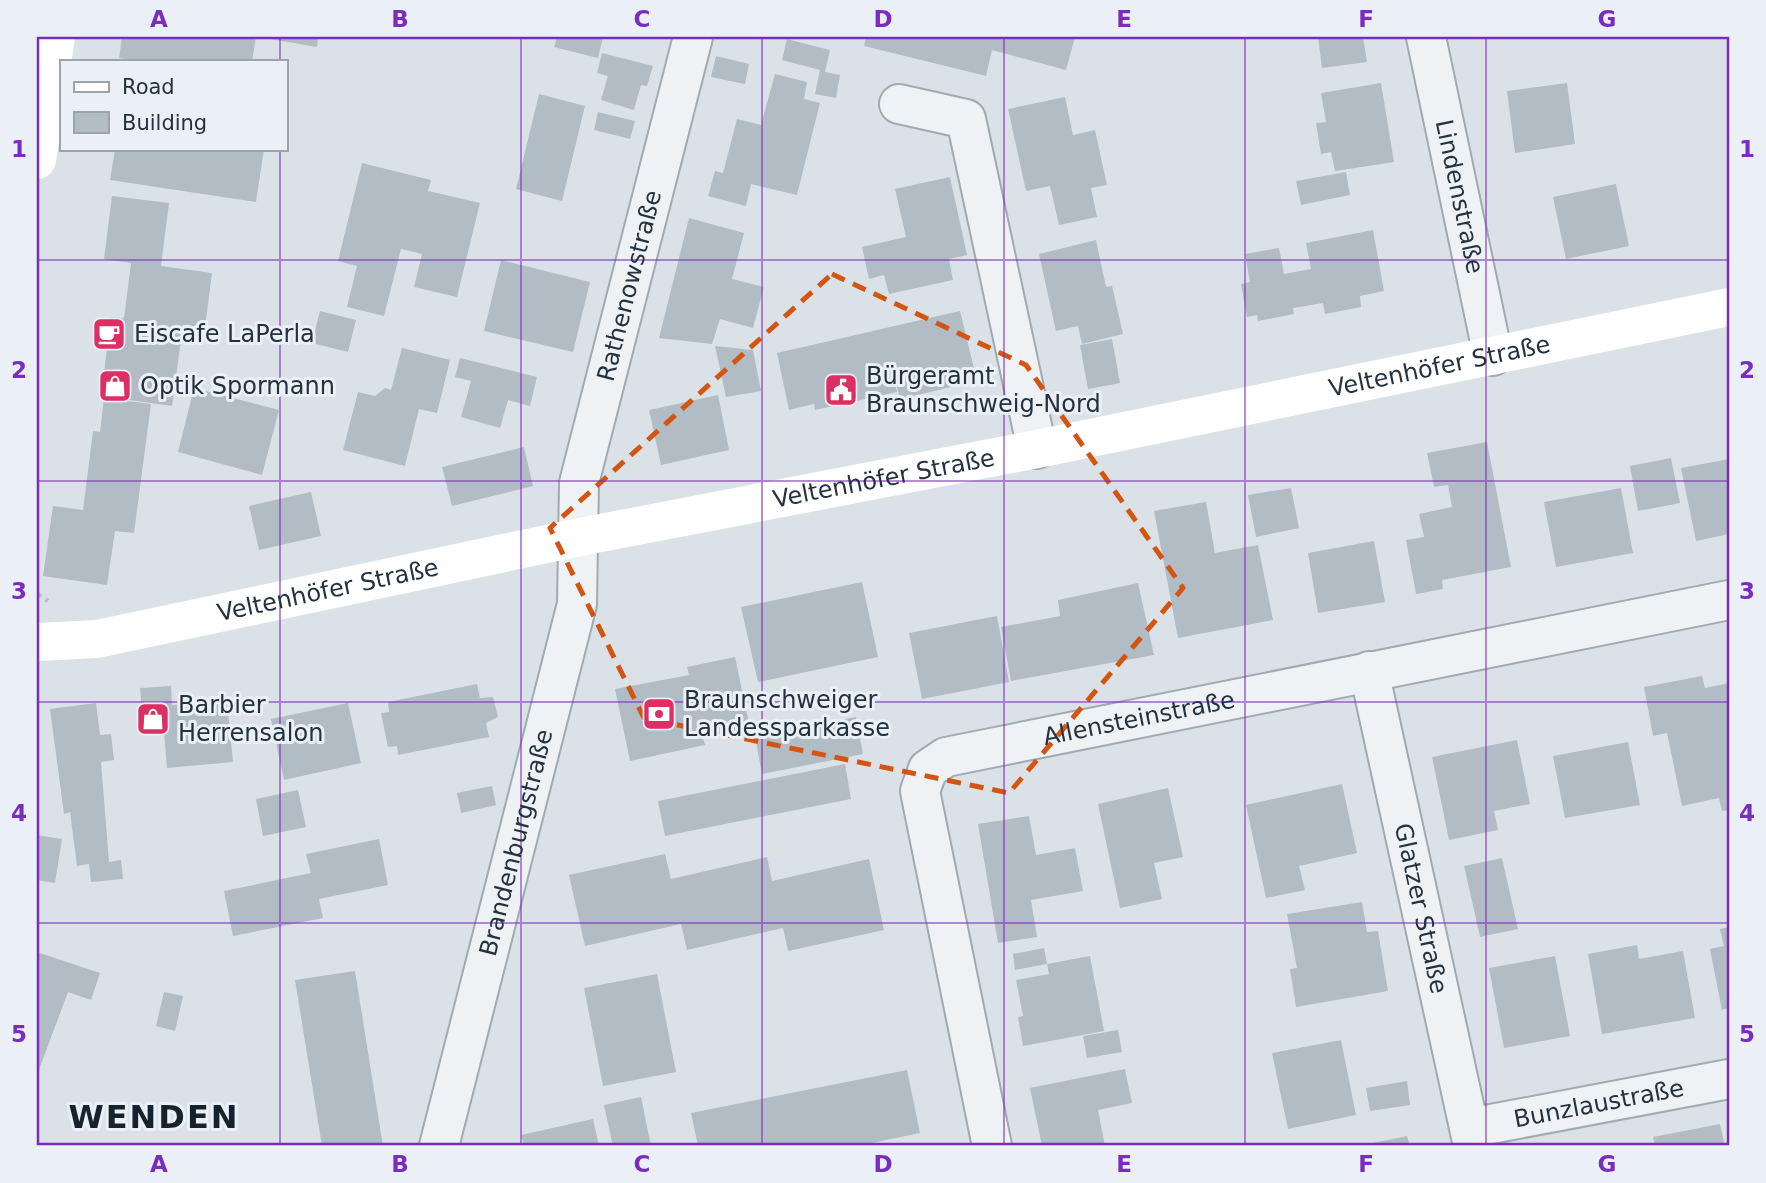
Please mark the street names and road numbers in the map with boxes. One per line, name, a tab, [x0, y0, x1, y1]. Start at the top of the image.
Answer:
street label: Lindenstraße	[1430, 117, 1489, 276]
street label: Rathenowstraße	[592, 187, 667, 384]
street label: Veltenhöfer Straße	[1326, 330, 1553, 403]
street label: Veltenhöfer Straße	[770, 443, 997, 514]
street label: Veltenhöfer Straße	[215, 553, 441, 627]
street label: Allensteinstraße	[1041, 685, 1237, 751]
street label: Brandenburgstraße	[474, 726, 559, 959]
street label: Glatzer Straße	[1389, 821, 1453, 996]
street label: Bunzlaustraße	[1511, 1074, 1686, 1133]

